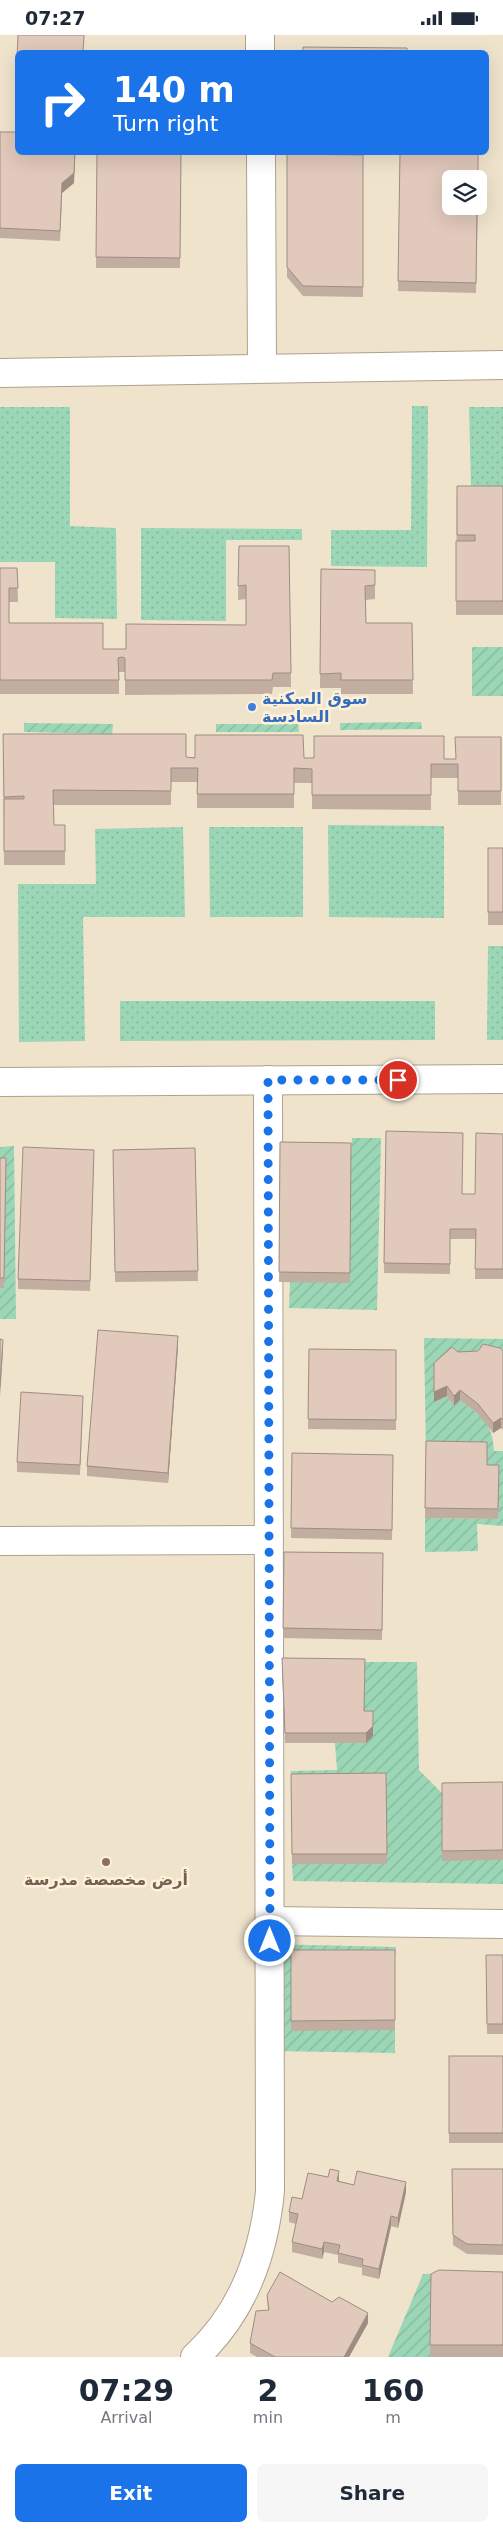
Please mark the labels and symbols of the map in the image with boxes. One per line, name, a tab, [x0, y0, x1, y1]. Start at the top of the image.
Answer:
place label: سوق السكنية السادسة	[262, 689, 367, 726]
marker: سوق السكنية السادسة	[246, 701, 258, 713]
pin	[377, 1059, 419, 1101]
marker: أرض مخصصة مدرسة	[100, 1856, 112, 1868]
place label: أرض مخصصة مدرسة	[24, 1869, 188, 1889]
position arrow	[243, 1914, 295, 1966]

